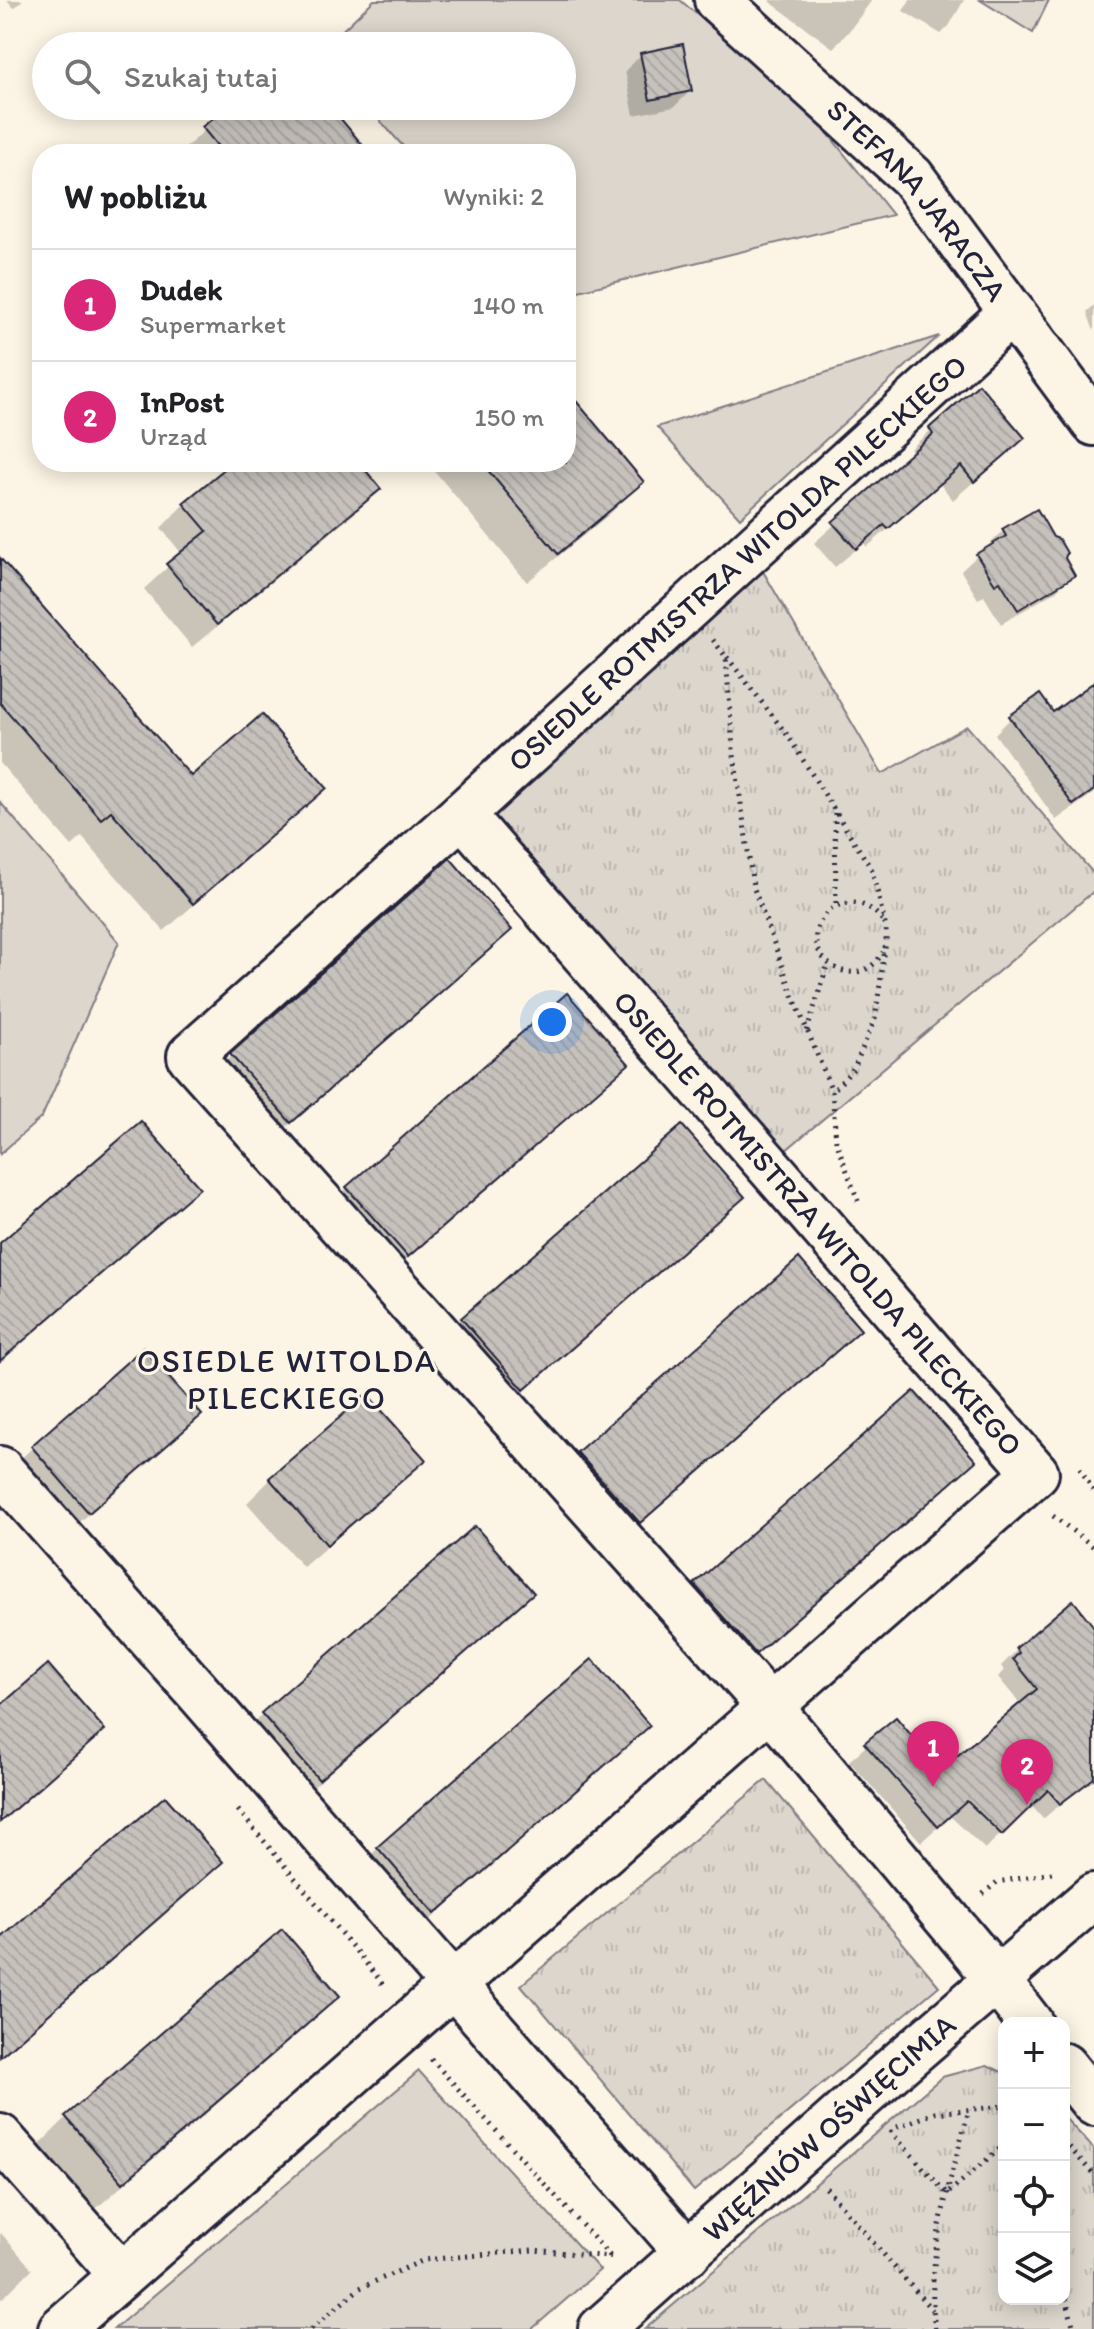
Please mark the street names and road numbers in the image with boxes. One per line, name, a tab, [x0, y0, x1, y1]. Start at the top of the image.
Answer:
street label: STEFANA JARACZA	[820, 91, 1016, 308]
street label: OSIEDLE ROTMISTRZA WITOLDA PILECKIEGO	[500, 347, 974, 779]
street label: OSIEDLE ROTMISTRZA WITOLDA PILECKIEGO	[606, 983, 1030, 1463]
street label: WIĘŹNIÓW OŚWIĘCIMIA	[694, 2006, 963, 2249]

